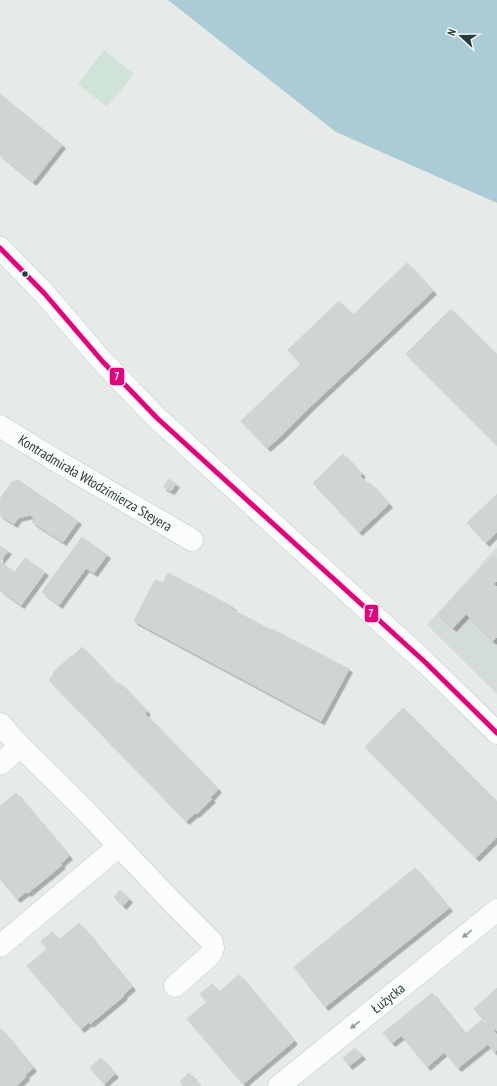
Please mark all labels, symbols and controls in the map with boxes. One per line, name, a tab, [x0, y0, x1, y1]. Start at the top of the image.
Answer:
north arrow	[441, 16, 481, 56]
text: N	[444, 27, 459, 38]
unlabelled marker	[20, 269, 30, 279]
line badge: 7	[109, 367, 125, 386]
text: 7	[114, 369, 120, 383]
street label: Kontradmirała Włodzimierza Steyera	[15, 431, 175, 535]
line badge: 7	[364, 604, 379, 623]
text: 7	[368, 606, 374, 620]
one-way arrow	[461, 930, 472, 939]
street label: Łużycka	[367, 979, 408, 1017]
one-way arrow	[349, 1020, 360, 1029]

